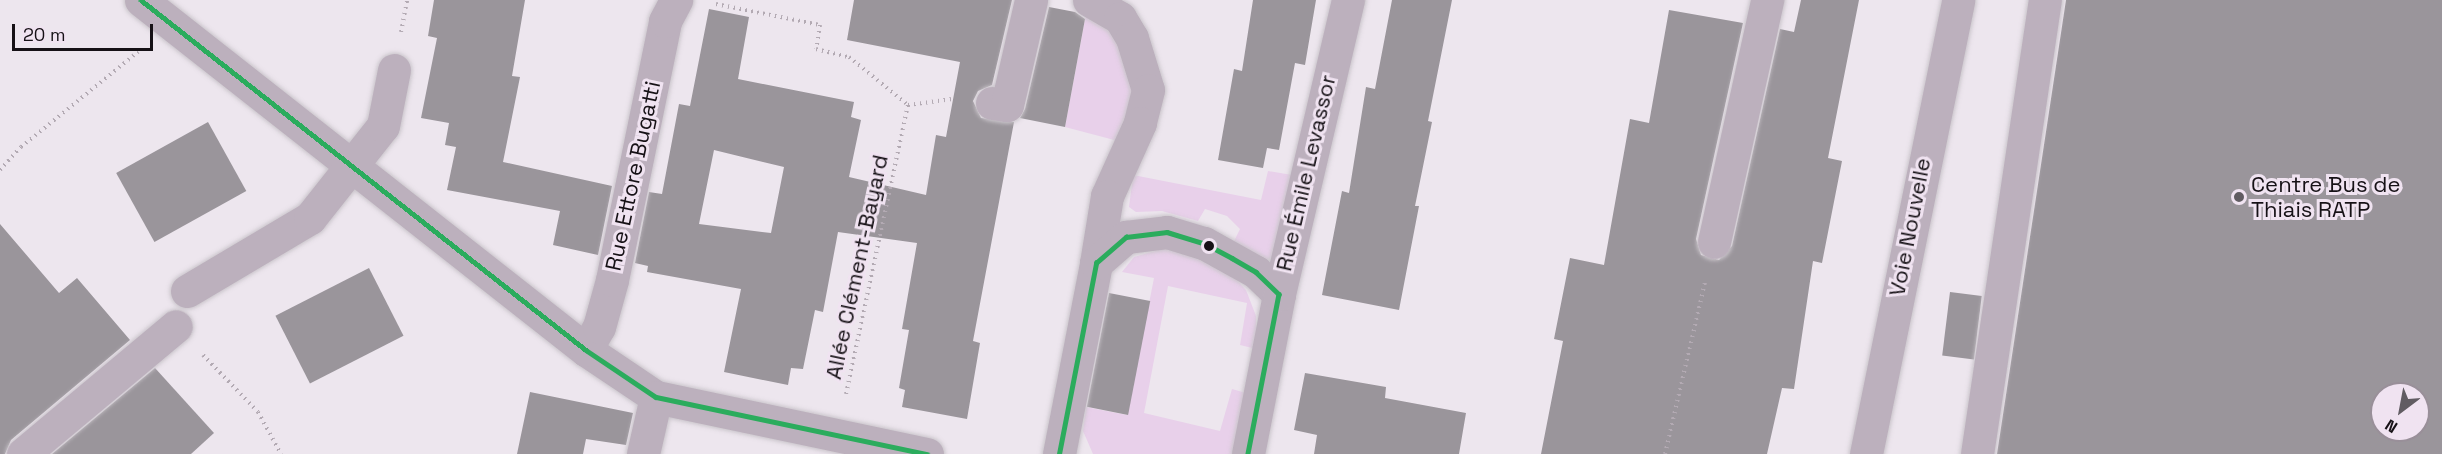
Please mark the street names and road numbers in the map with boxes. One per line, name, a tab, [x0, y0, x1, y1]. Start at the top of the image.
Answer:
street label: Rue Émile Levassor	[1271, 72, 1341, 274]
street label: Rue Ettore Bugatti	[600, 79, 666, 273]
street label: Allée Clément-Bayard	[820, 152, 894, 382]
street label: Voie Nouvelle	[1884, 156, 1936, 298]

